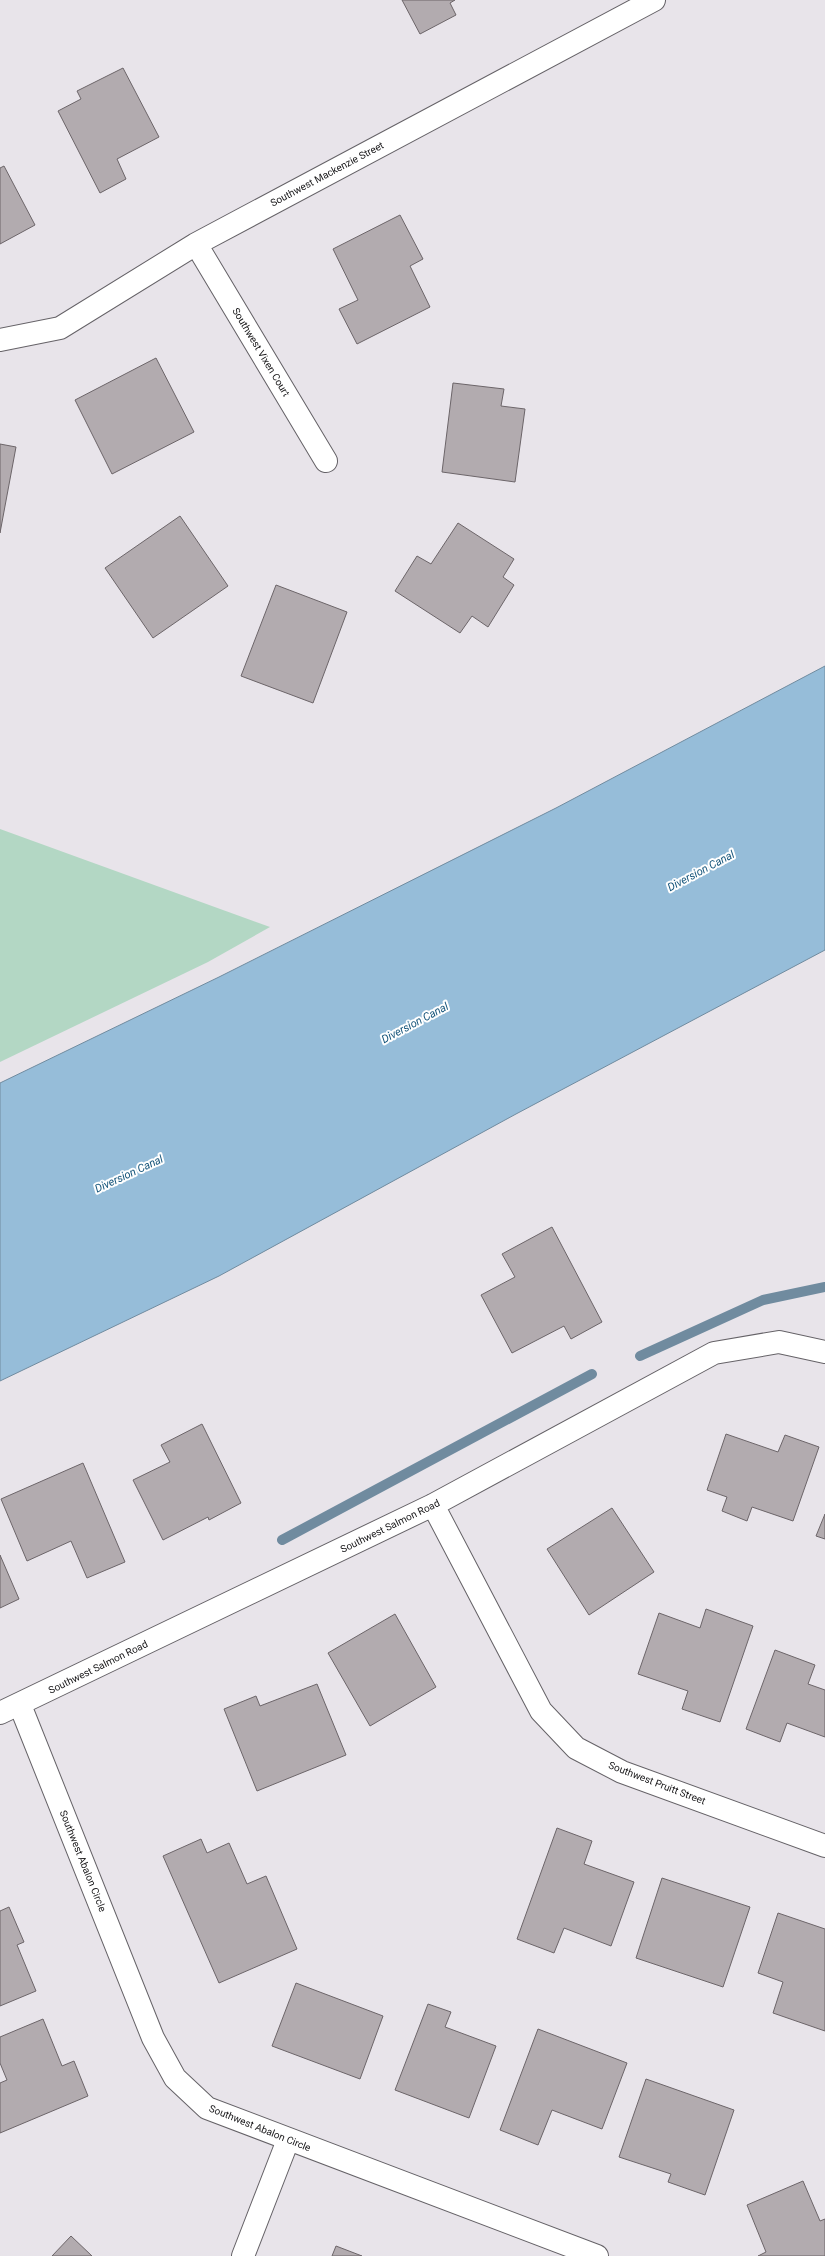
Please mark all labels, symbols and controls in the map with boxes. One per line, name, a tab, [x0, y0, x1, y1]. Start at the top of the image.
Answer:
street label: Southwest Mackenzie Street	[269, 139, 385, 209]
street label: Southwest Vixen Court	[230, 306, 292, 398]
water label: Diversion Canal	[665, 848, 737, 894]
water label: Diversion Canal	[379, 1000, 451, 1046]
water label: Diversion Canal	[93, 1152, 166, 1195]
street label: Southwest Salmon Road	[339, 1497, 441, 1555]
street label: Southwest Salmon Road	[47, 1638, 149, 1696]
street label: Southwest Pruitt Street	[607, 1759, 707, 1807]
street label: Southwest Abalon Circle	[58, 1809, 108, 1913]
street label: Southwest Abalon Circle	[208, 2103, 312, 2153]

